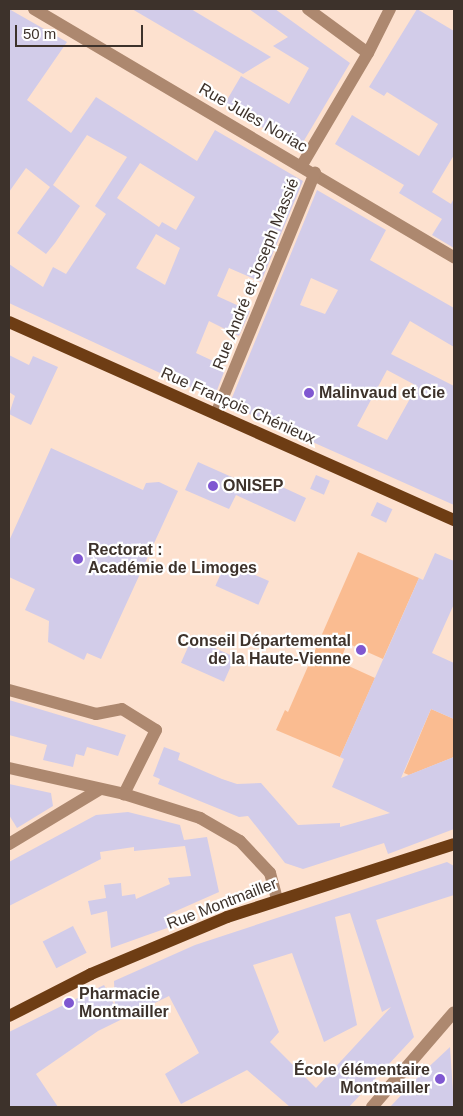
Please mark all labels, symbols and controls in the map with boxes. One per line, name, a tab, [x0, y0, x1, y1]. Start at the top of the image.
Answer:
scale bar	[18, 15, 145, 47]
text: 50 m	[23, 25, 56, 42]
street label: Rue Jules Noriac	[195, 79, 311, 157]
street label: Rue André et Joseph Massié	[209, 175, 303, 373]
street label: Rue François Chénieux	[158, 363, 318, 449]
place label: Malinvaud et Cie	[319, 383, 445, 403]
marker: Malinvaud et Cie	[303, 387, 315, 399]
place label: ONISEP	[223, 476, 283, 496]
marker: ONISEP	[207, 480, 219, 492]
place label: Rectorat : Académie de Limoges	[88, 540, 257, 578]
marker: Rectorat : Académie de Limoges	[72, 553, 84, 565]
place label: Conseil Départemental de la Haute-Vienne	[178, 631, 351, 669]
marker: Conseil Départemental de la Haute-Vienne	[355, 644, 367, 656]
street label: Rue Montmailler	[164, 874, 280, 934]
place label: Pharmacie Montmailler	[79, 984, 169, 1022]
marker: Pharmacie Montmailler	[63, 997, 75, 1009]
place label: École élémentaire Montmailler	[294, 1060, 430, 1098]
marker: École élémentaire Montmailler	[434, 1073, 446, 1085]

